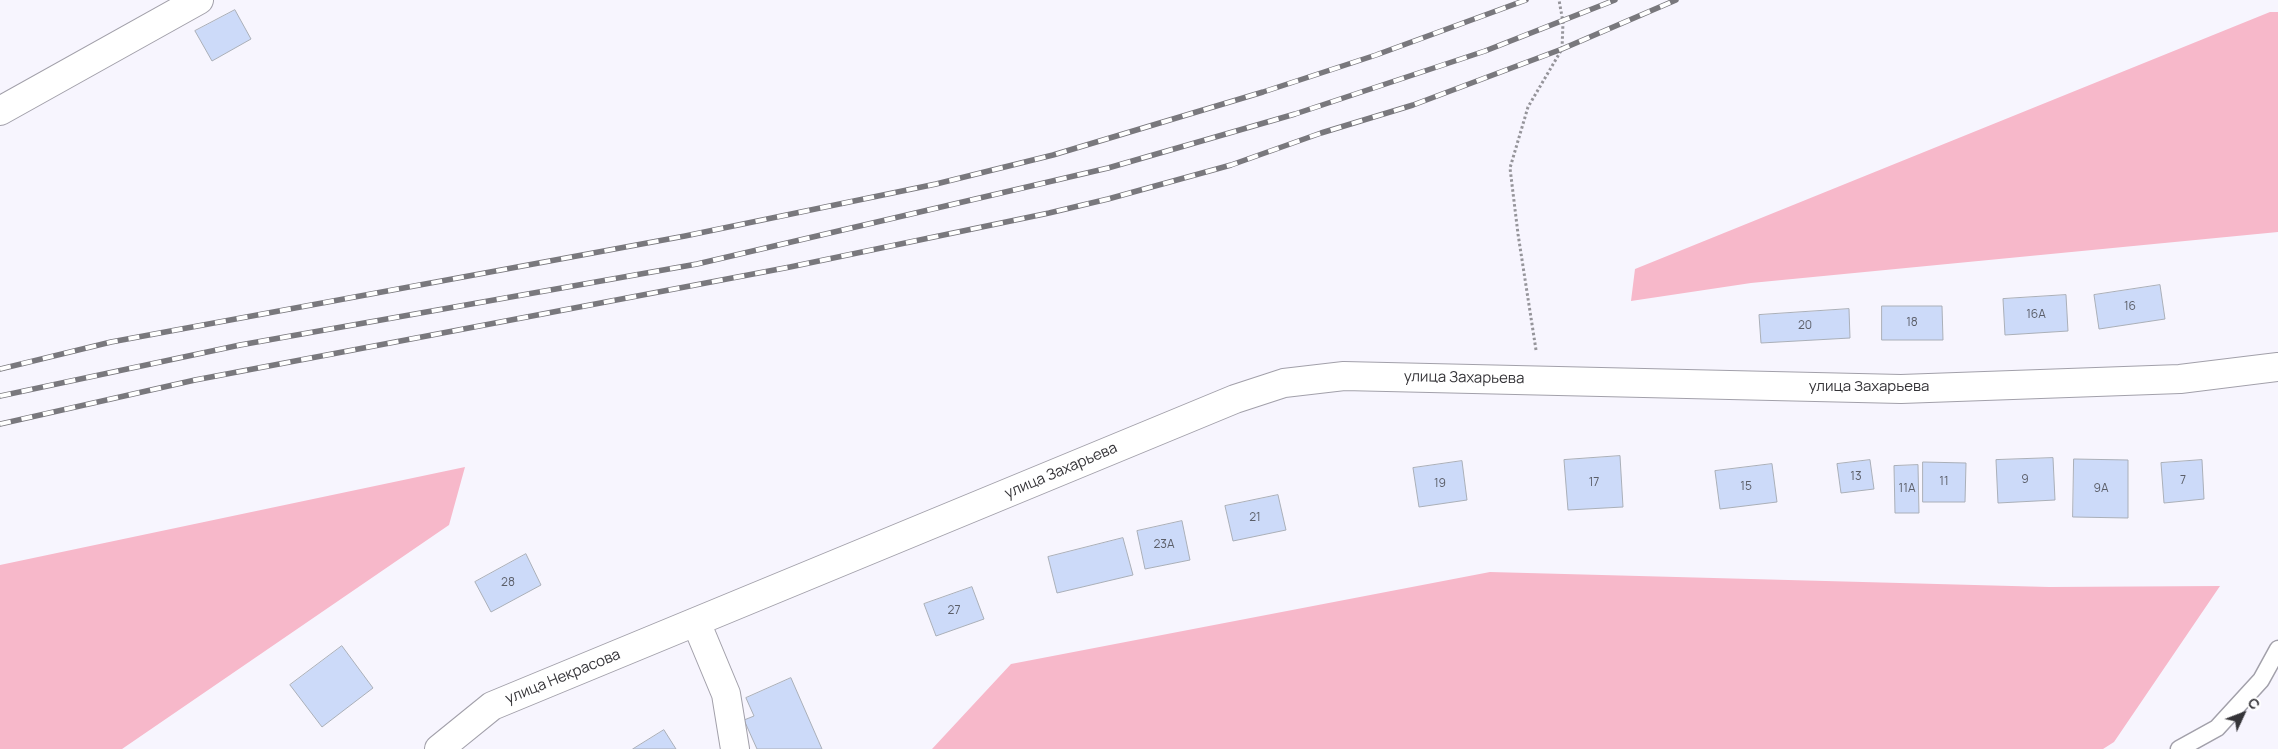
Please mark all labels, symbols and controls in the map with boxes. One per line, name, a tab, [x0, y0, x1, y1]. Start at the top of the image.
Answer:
house number: 16	[2124, 300, 2136, 314]
house number: 16А	[2026, 308, 2046, 322]
house number: 18	[1906, 316, 1918, 330]
house number: 20	[1798, 319, 1812, 333]
street label: улица Захарьева	[1404, 368, 1524, 388]
street label: улица Захарьева	[1809, 378, 1929, 396]
street label: улица Захарьева	[1002, 439, 1120, 503]
house number: 13	[1850, 470, 1862, 484]
house number: 9	[2021, 473, 2029, 487]
house number: 7	[2180, 474, 2186, 488]
house number: 11	[1939, 475, 1949, 489]
house number: 17	[1589, 476, 1599, 490]
house number: 19	[1434, 477, 1446, 491]
house number: 15	[1740, 480, 1752, 494]
house number: 11А	[1899, 482, 1915, 496]
house number: 9А	[2093, 482, 2109, 496]
house number: 21	[1249, 511, 1261, 525]
house number: 23А	[1153, 538, 1175, 552]
house number: 28	[501, 576, 515, 590]
house number: 27	[948, 604, 960, 618]
street label: улица Некрасова	[503, 646, 623, 708]
north arrow	[2218, 689, 2268, 739]
text: С	[2244, 693, 2265, 714]

